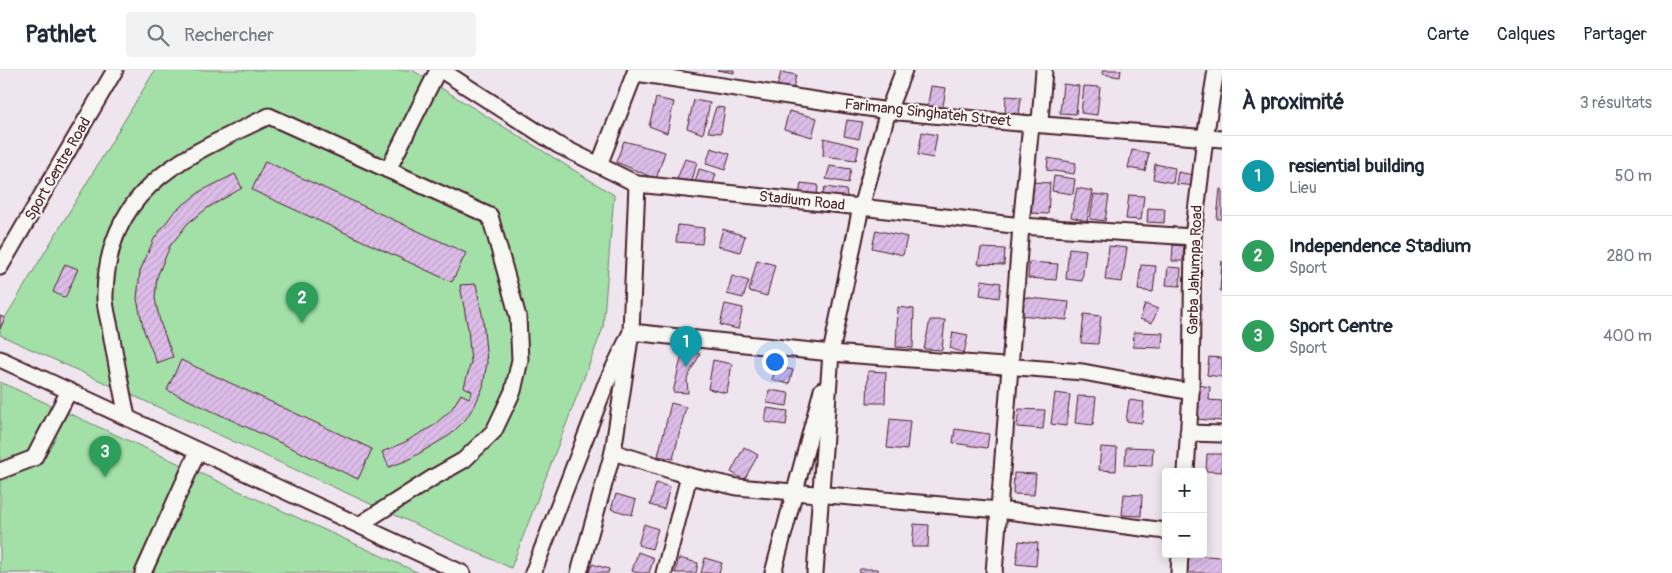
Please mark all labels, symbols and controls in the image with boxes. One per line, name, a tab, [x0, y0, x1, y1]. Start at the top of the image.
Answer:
search box	[126, 12, 476, 57]
text: Pathlet	[25, 20, 96, 49]
icon: search	[144, 21, 172, 49]
text: Rechercher	[184, 23, 274, 47]
text: Carte	[1427, 23, 1469, 46]
text: Calques	[1497, 23, 1555, 46]
text: Partager	[1583, 23, 1647, 46]
text: À proximité	[1242, 89, 1345, 116]
text: 3 résultats	[1580, 93, 1652, 113]
street label: Farimang Singhateh Street	[844, 95, 1013, 131]
street label: Sport Centre Road	[21, 114, 95, 224]
text: resiential building	[1289, 154, 1424, 178]
text: 1	[1255, 166, 1261, 186]
text: 50 m	[1615, 166, 1652, 186]
text: Lieu	[1289, 178, 1317, 198]
street label: Stadium Road	[758, 187, 846, 215]
street label: Garba Jahumpa Road	[1183, 205, 1207, 335]
text: Independence Stadium	[1289, 234, 1471, 258]
text: 2	[1254, 246, 1262, 266]
text: 280 m	[1606, 246, 1652, 266]
text: Sport	[1289, 258, 1327, 278]
pin: 2	[286, 282, 318, 323]
text: Sport Centre	[1289, 314, 1393, 338]
pin: 1	[670, 326, 702, 367]
text: 3	[1254, 326, 1262, 346]
text: 400 m	[1603, 326, 1652, 346]
text: Sport	[1289, 338, 1327, 358]
your location	[762, 349, 788, 375]
pin: 3	[89, 436, 121, 477]
map controls	[1162, 468, 1207, 558]
button: +	[1162, 468, 1207, 513]
button: −	[1162, 513, 1207, 558]

